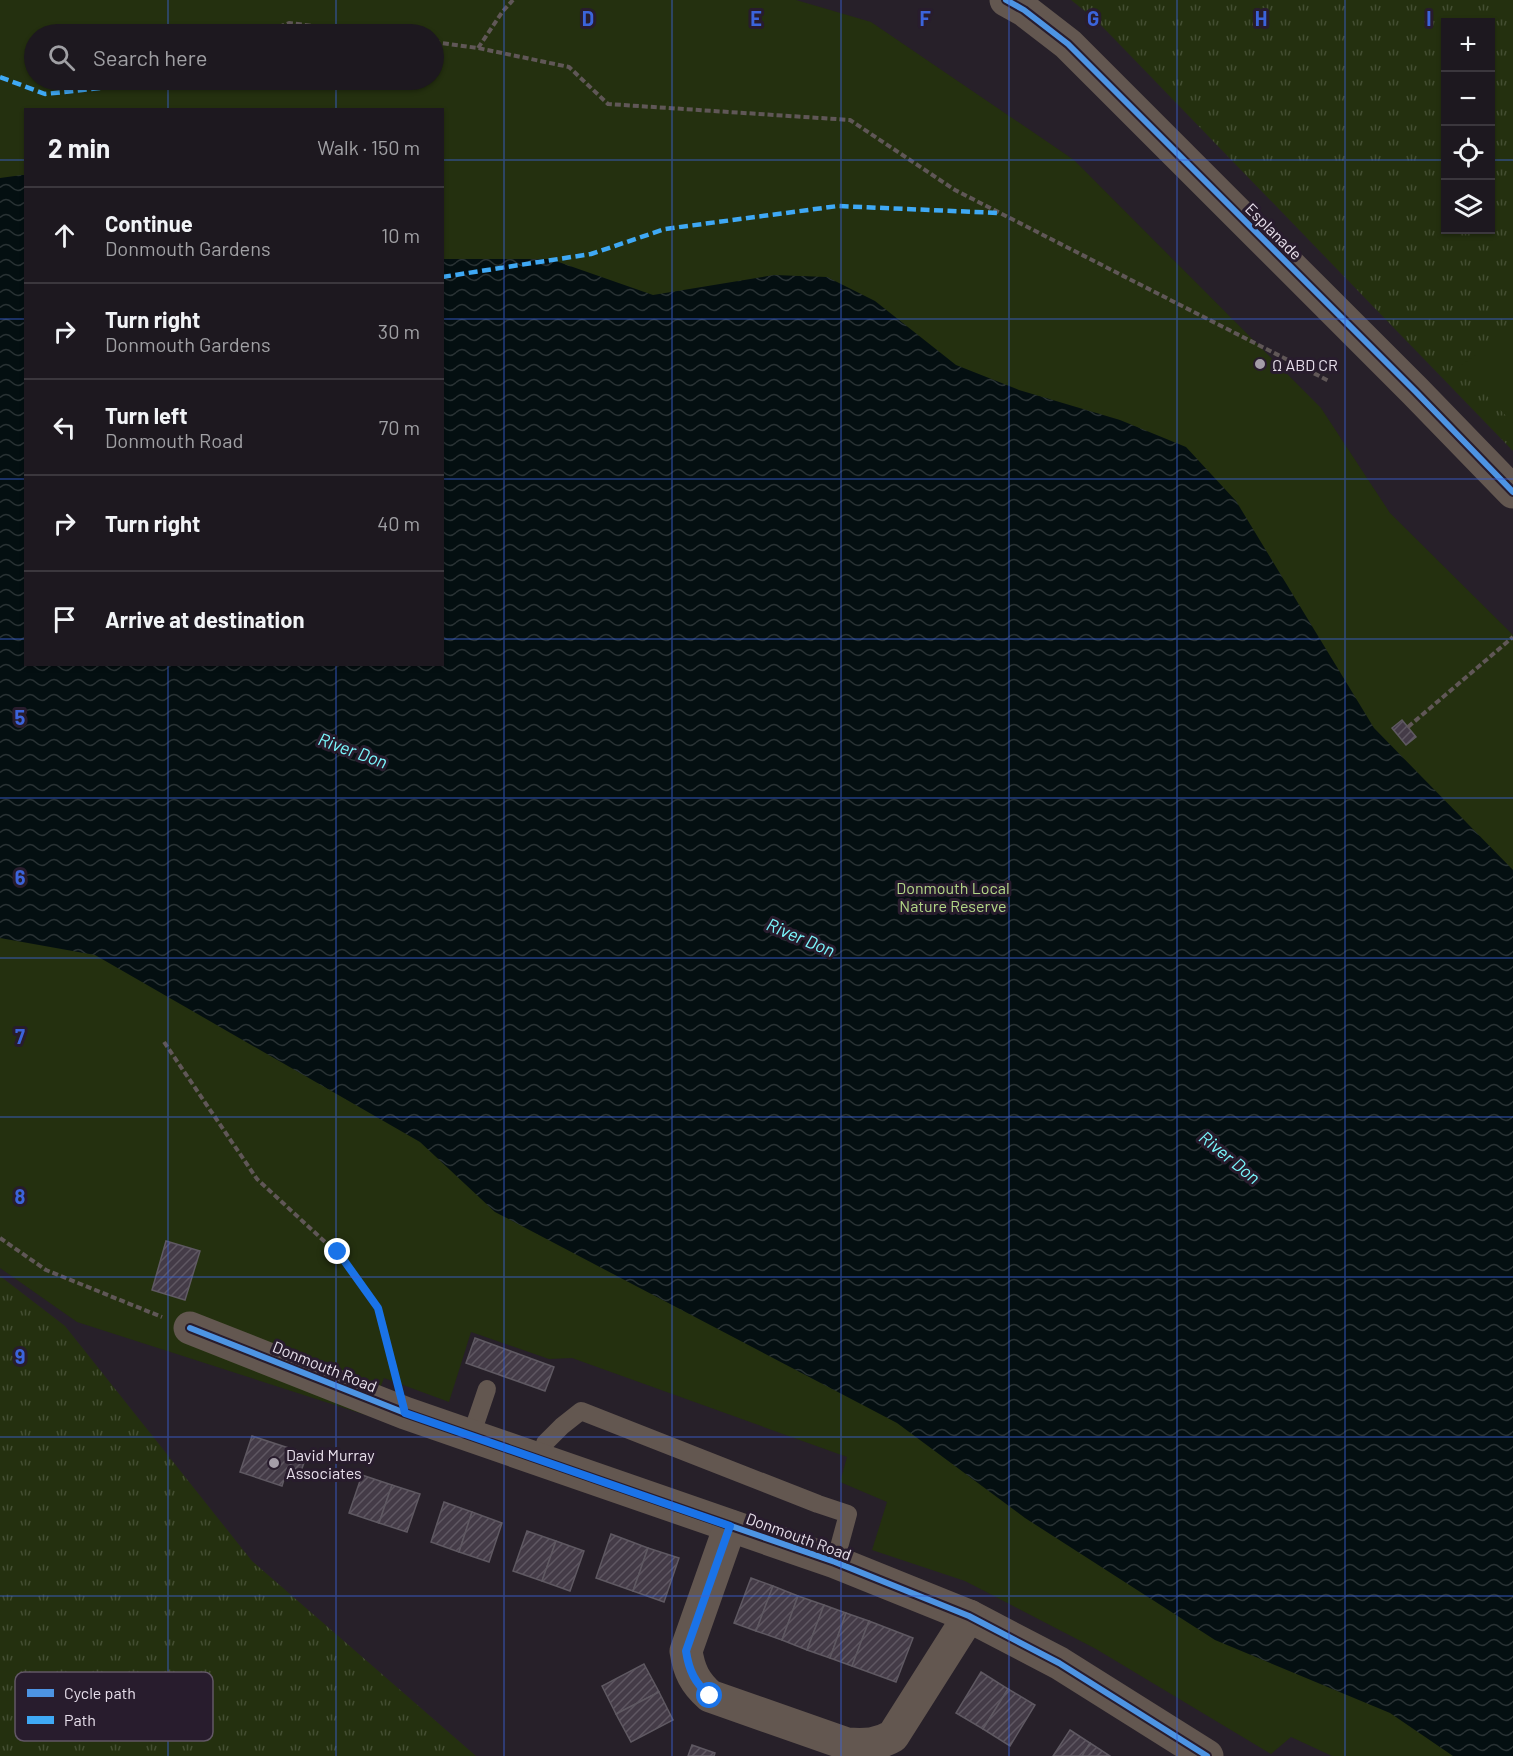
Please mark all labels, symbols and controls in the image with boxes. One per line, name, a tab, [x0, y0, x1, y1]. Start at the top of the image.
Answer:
text: D	[582, 6, 594, 30]
text: E	[750, 6, 762, 30]
text: F	[919, 6, 931, 30]
text: G	[1087, 6, 1099, 30]
text: H	[1255, 6, 1267, 30]
text: I	[1426, 6, 1432, 30]
map controls	[1441, 18, 1495, 234]
button: +	[1441, 18, 1495, 72]
search box	[24, 24, 444, 90]
icon: search	[45, 41, 78, 74]
text: Search here	[93, 44, 207, 70]
button: −	[1441, 72, 1495, 126]
button: locate	[1441, 126, 1495, 180]
text: 2 min	[48, 132, 110, 163]
text: Walk · 150 m	[317, 135, 420, 159]
button: layers	[1441, 180, 1495, 234]
street label: Esplanade	[1242, 199, 1306, 263]
text: Continue	[105, 210, 193, 236]
icon: ahead	[48, 219, 81, 252]
text: 10 m	[381, 223, 420, 247]
text: Donmouth Gardens	[105, 236, 271, 260]
text: Turn right	[105, 306, 200, 332]
icon: right	[48, 315, 81, 348]
text: 30 m	[378, 319, 420, 343]
text: Donmouth Gardens	[105, 332, 271, 356]
place label: Ω ABD CR	[1272, 355, 1338, 374]
marker: Ω ABD CR	[1253, 357, 1267, 371]
text: Turn left	[105, 402, 188, 428]
icon: left	[48, 411, 81, 444]
text: 70 m	[379, 415, 420, 439]
text: Donmouth Road	[105, 428, 243, 452]
icon: right	[48, 507, 81, 540]
text: Turn right	[105, 510, 200, 536]
text: 40 m	[377, 511, 420, 535]
icon: arrive	[48, 603, 81, 636]
text: Arrive at destination	[105, 606, 304, 632]
text: 5	[15, 705, 26, 729]
water label: River Don	[315, 727, 391, 773]
text: 6	[15, 865, 26, 889]
park label: Donmouth Local Nature Reserve	[896, 878, 1010, 915]
water label: River Don	[764, 913, 838, 961]
text: 7	[15, 1024, 25, 1048]
water label: River Don	[1195, 1126, 1265, 1188]
text: 8	[15, 1184, 26, 1208]
route end	[324, 1238, 350, 1264]
street label: Donmouth Road	[270, 1336, 380, 1396]
text: 9	[15, 1344, 25, 1368]
place label: David Murray Associates	[286, 1445, 375, 1482]
marker: David Murray Associates	[267, 1456, 281, 1470]
street label: Donmouth Road	[744, 1508, 854, 1564]
legend	[15, 1672, 213, 1741]
route start	[696, 1682, 722, 1708]
text: Cycle path	[64, 1683, 136, 1702]
text: Path	[64, 1710, 96, 1729]

